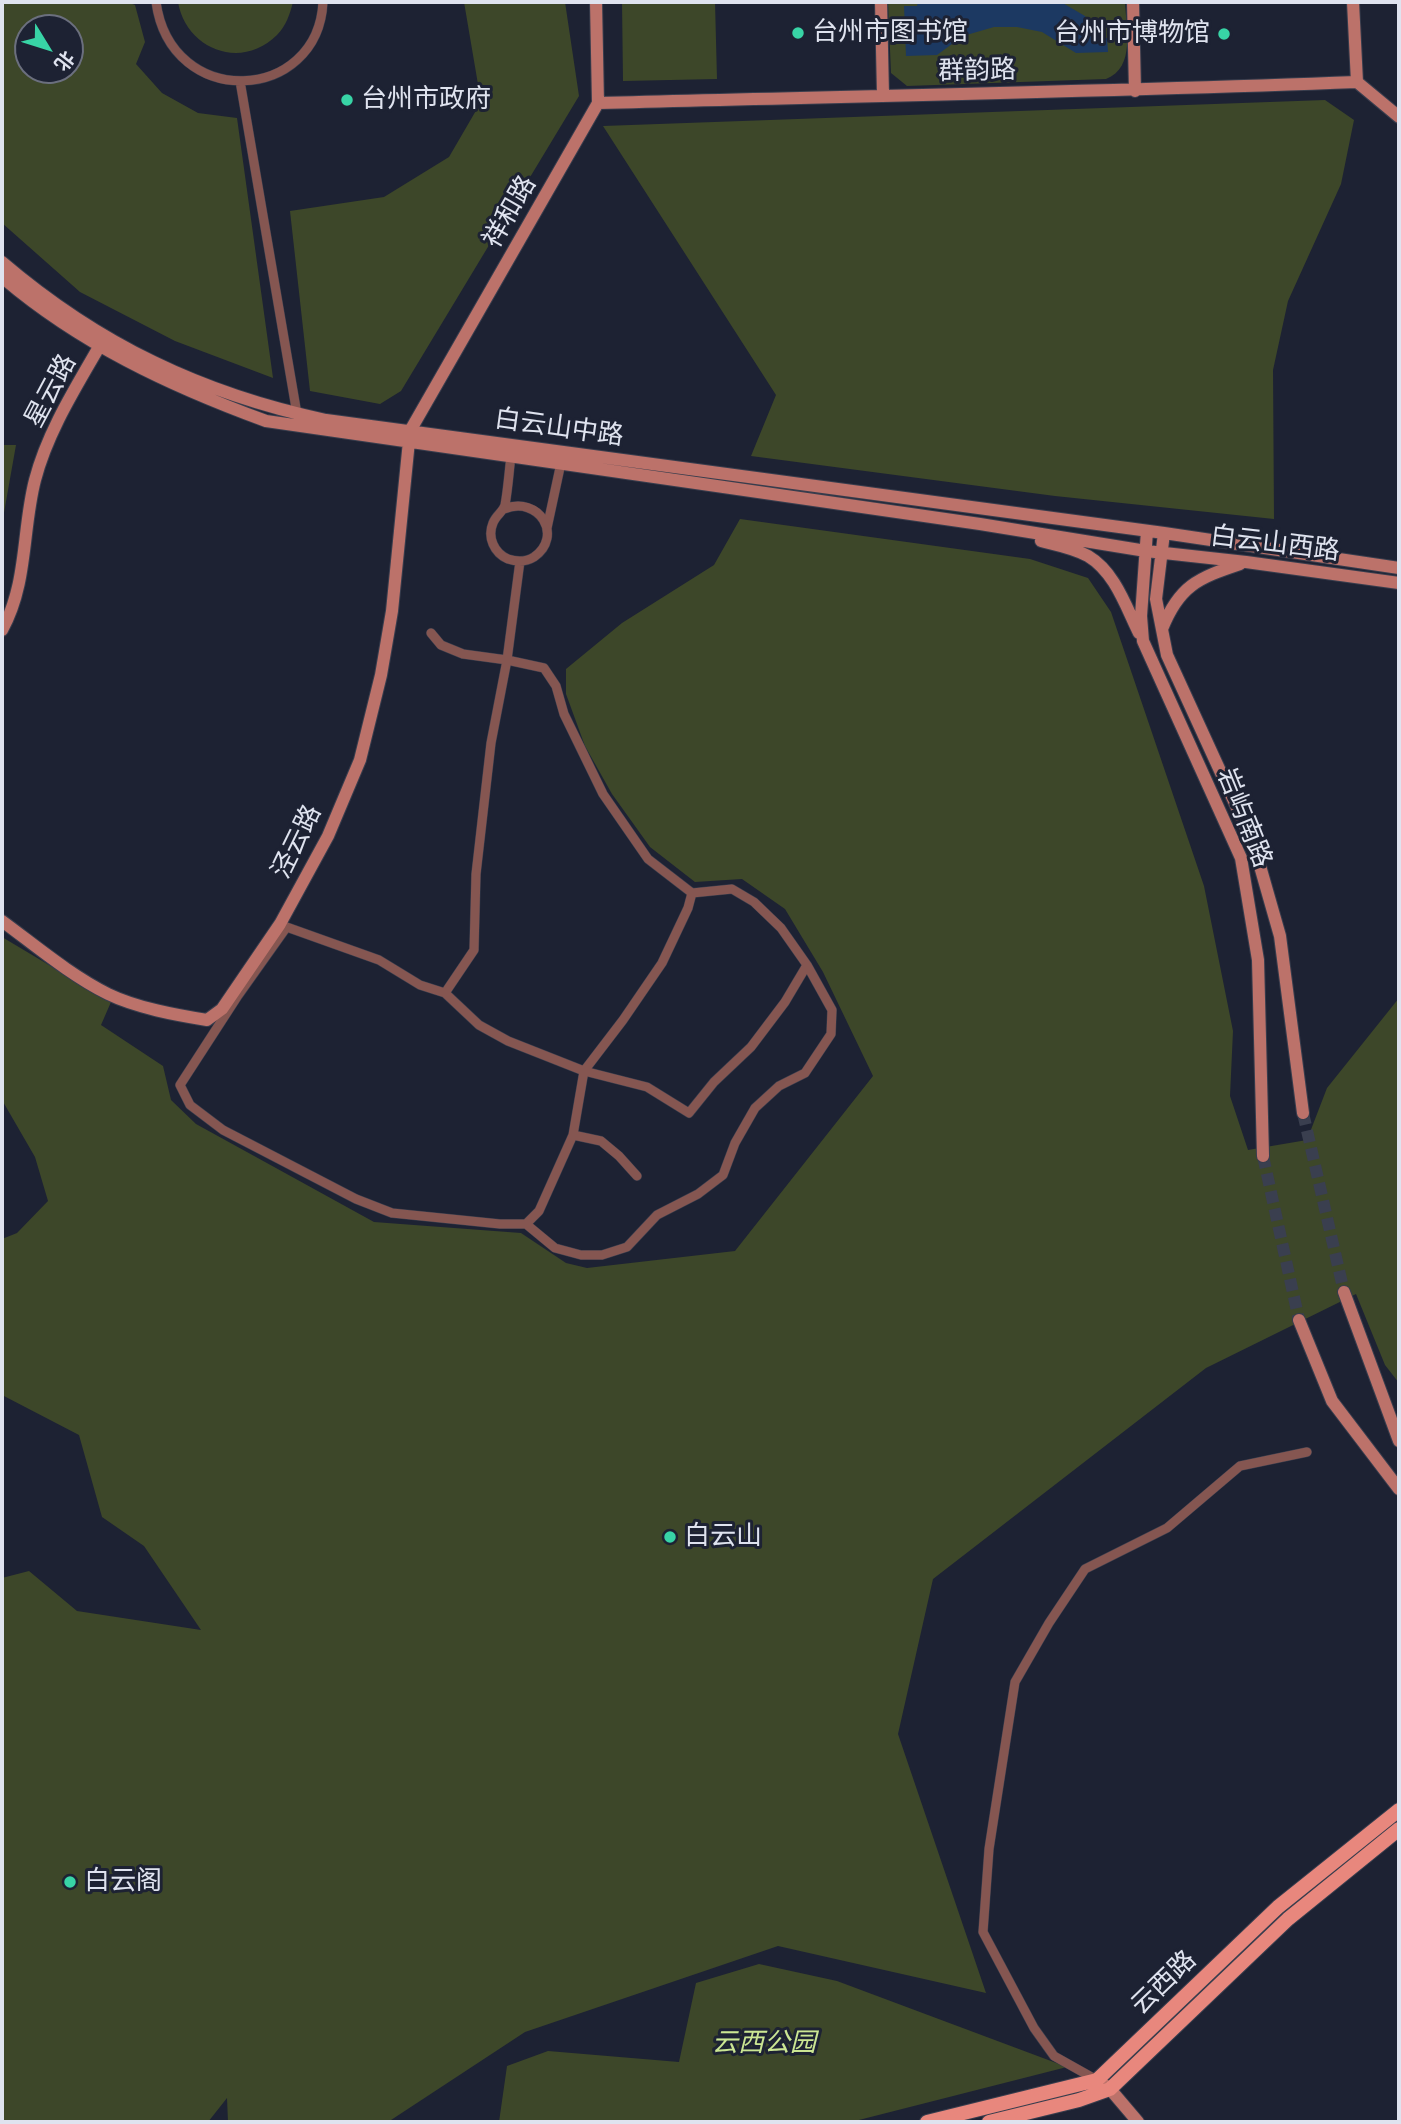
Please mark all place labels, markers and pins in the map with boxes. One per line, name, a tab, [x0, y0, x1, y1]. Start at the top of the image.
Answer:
place label: 台州市图书馆	[812, 17, 968, 49]
place label: 台州市博物馆	[1054, 18, 1210, 50]
marker: 台州市图书馆	[790, 25, 806, 41]
marker: 台州市博物馆	[1216, 26, 1232, 42]
place label: 台州市政府	[361, 84, 491, 116]
marker: 台州市政府	[339, 92, 355, 108]
place label: 白云山	[684, 1521, 762, 1553]
marker: 白云山	[662, 1529, 678, 1545]
place label: 白云阁	[84, 1866, 162, 1898]
marker: 白云阁	[62, 1874, 78, 1890]

